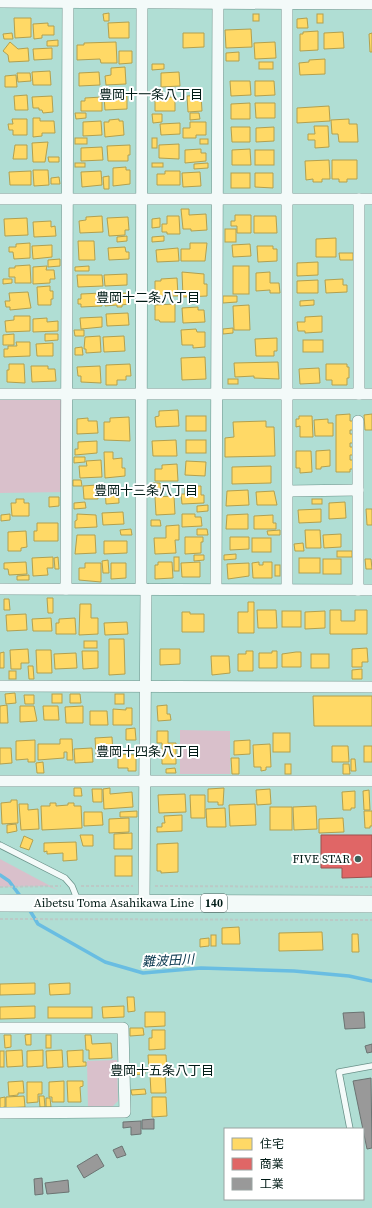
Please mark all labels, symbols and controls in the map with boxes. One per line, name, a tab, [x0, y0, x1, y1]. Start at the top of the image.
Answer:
district label: 豊岡十一条八丁目	[99, 86, 203, 103]
district label: 豊岡十二条八丁目	[96, 289, 200, 306]
district label: 豊岡十三条八丁目	[94, 482, 198, 499]
district label: 豊岡十四条八丁目	[96, 743, 200, 760]
place label: FIVE STAR	[293, 851, 350, 867]
marker: FIVE STAR	[353, 854, 363, 864]
road number: 140	[201, 894, 227, 912]
street label: Aibetsu Toma Asahikawa Line	[34, 895, 194, 911]
water label: 難波田川	[142, 951, 196, 970]
district label: 豊岡十五条八丁目	[110, 1062, 214, 1079]
legend	[224, 1128, 364, 1200]
text: 住宅	[260, 1136, 284, 1152]
text: 商業	[260, 1156, 284, 1172]
text: 工業	[260, 1176, 284, 1192]

